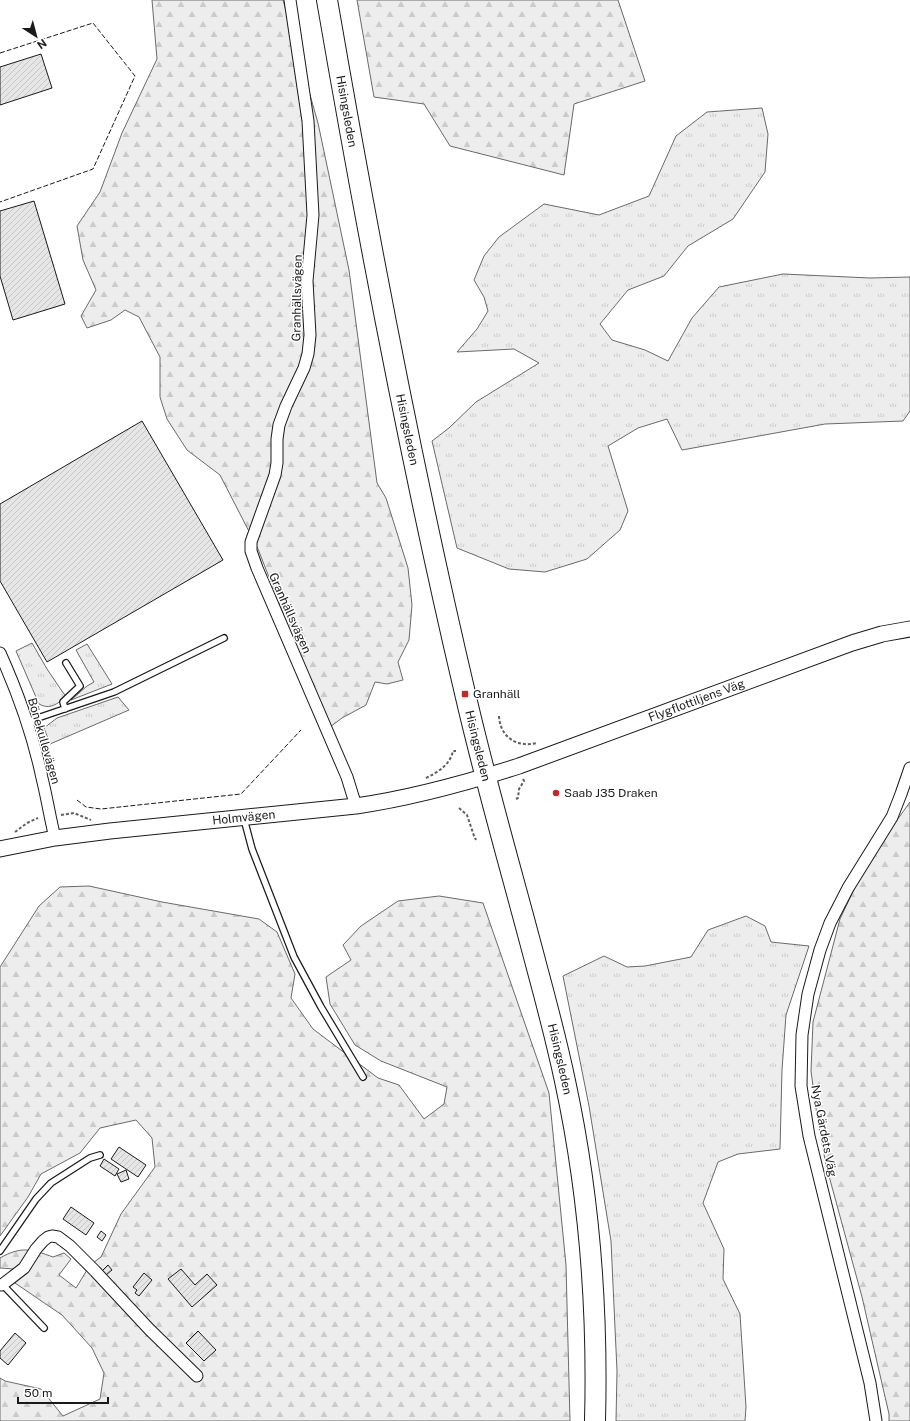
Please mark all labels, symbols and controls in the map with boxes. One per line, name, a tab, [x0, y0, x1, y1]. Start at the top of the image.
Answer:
north arrow	[16, 16, 56, 56]
text: N	[35, 37, 49, 51]
street label: Hisingsleden	[333, 74, 360, 148]
street label: Granhällsvägen	[289, 254, 305, 342]
street label: Hisingsleden	[393, 393, 421, 467]
street label: Granhällsvägen	[266, 570, 314, 656]
street label: Flygflottiljens Väg	[646, 676, 747, 725]
place label: Granhäll	[473, 687, 521, 701]
marker: Granhäll	[460, 689, 470, 699]
street label: Bönekullevägen	[25, 696, 63, 786]
street label: Hisingsleden	[462, 709, 493, 783]
place label: Saab J35 Draken	[564, 786, 658, 800]
marker: Saab J35 Draken	[551, 788, 561, 798]
street label: Holmvägen	[212, 807, 276, 828]
street label: Hisingsleden	[545, 1022, 575, 1096]
street label: Nya Gärdets Väg	[808, 1084, 840, 1178]
scale bar	[18, 1379, 108, 1405]
text: 50 m	[24, 1386, 52, 1400]

